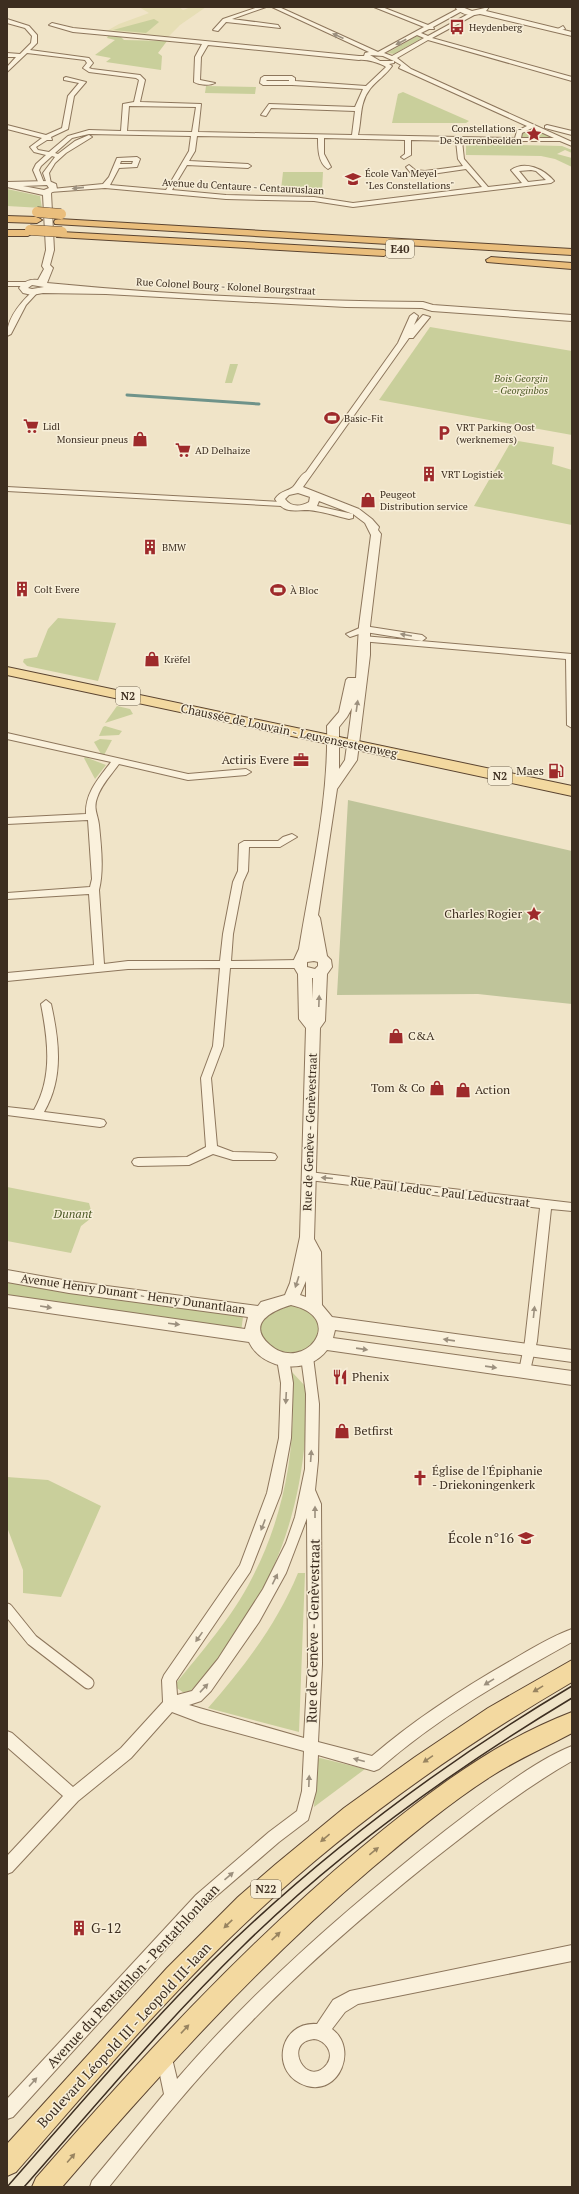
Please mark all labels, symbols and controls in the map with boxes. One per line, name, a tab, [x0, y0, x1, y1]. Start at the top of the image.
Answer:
bus stop icon: Heydenberg	[448, 18, 466, 36]
place label: Heydenberg	[469, 21, 523, 34]
one-way arrow	[333, 33, 344, 39]
one-way arrow	[395, 38, 407, 45]
place label: Constellations - De Sterrenbeelden	[440, 122, 522, 147]
place icon: Constellations - De Sterrenbeelden	[525, 125, 543, 143]
place label: École Van Meyel "Les Constellations"	[365, 167, 454, 192]
school or university icon: École Van Meyel "Les Constellations"	[344, 170, 362, 188]
street label: Avenue du Centaure - Centauruslaan	[162, 176, 324, 197]
one-way arrow	[72, 185, 84, 192]
road number: E40	[386, 240, 414, 258]
street label: Rue Colonel Bourg - Kolonel Bourgstraat	[136, 275, 316, 298]
park label: Bois Georgin - Georginbos	[493, 372, 548, 397]
sports icon: Basic-Fit	[323, 409, 341, 427]
place label: Basic-Fit	[344, 412, 384, 425]
supermarket icon: Lidl	[22, 417, 40, 435]
place label: Lidl	[43, 420, 60, 433]
place label: VRT Parking Oost (werknemers)	[456, 421, 535, 446]
parking icon: VRT Parking Oost (werknemers)	[435, 424, 453, 442]
shop icon: Monsieur pneus	[131, 430, 149, 448]
place label: Monsieur pneus	[57, 433, 128, 446]
supermarket icon: AD Delhaize	[174, 441, 192, 459]
place label: AD Delhaize	[195, 444, 250, 457]
building icon: VRT Logistiek	[420, 465, 438, 483]
place label: VRT Logistiek	[441, 468, 504, 481]
place label: Peugeot Distribution service	[380, 488, 468, 513]
shop icon: Peugeot Distribution service	[359, 491, 377, 509]
building icon: BMW	[141, 538, 159, 556]
place label: BMW	[162, 541, 187, 554]
building icon: Colt Evere	[13, 580, 31, 598]
sports icon: À Bloc	[269, 581, 287, 599]
place label: Colt Evere	[34, 583, 80, 596]
place label: À Bloc	[290, 584, 319, 597]
one-way arrow	[400, 632, 412, 638]
shop icon: Krëfel	[143, 650, 161, 668]
place label: Krëfel	[164, 653, 191, 666]
road number: N2	[116, 687, 140, 705]
one-way arrow	[354, 699, 360, 712]
street label: Chaussée de Louvain - Leuvensesteenweg	[179, 700, 400, 761]
office icon: Actiris Evere	[292, 751, 310, 769]
place label: Actiris Evere	[222, 752, 289, 767]
fuel station icon: Maes	[547, 762, 565, 780]
place label: Maes	[516, 763, 544, 778]
road number: N2	[488, 767, 512, 785]
place icon: Charles Rogier	[525, 905, 543, 923]
place label: Charles Rogier	[444, 906, 522, 921]
one-way arrow	[315, 995, 322, 1007]
shop icon: C&A	[387, 1027, 405, 1045]
place label: C&A	[408, 1028, 435, 1043]
street label: Rue de Genève - Genèvestraat	[299, 1052, 320, 1211]
shop icon: Tom & Co	[428, 1079, 446, 1097]
place label: Tom & Co	[371, 1080, 425, 1095]
shop icon: Action	[454, 1081, 472, 1099]
place label: Action	[475, 1082, 510, 1097]
street label: Rue Paul Leduc - Paul Leducstraat	[349, 1173, 531, 1210]
one-way arrow	[321, 1175, 333, 1181]
park label: Dunant	[53, 1206, 93, 1221]
street label: Avenue Henry Dunant - Henry Dunantlaan	[20, 1270, 246, 1317]
one-way arrow	[294, 1276, 300, 1288]
one-way arrow	[39, 1304, 52, 1310]
one-way arrow	[531, 1306, 537, 1318]
one-way arrow	[168, 1321, 180, 1328]
one-way arrow	[443, 1337, 455, 1343]
one-way arrow	[356, 1346, 369, 1352]
one-way arrow	[485, 1363, 497, 1370]
restaurant icon: Phenix	[331, 1368, 349, 1386]
place label: Phenix	[352, 1369, 390, 1384]
one-way arrow	[283, 1392, 290, 1404]
shop icon: Betfirst	[333, 1422, 351, 1440]
place label: Betfirst	[354, 1423, 394, 1438]
one-way arrow	[308, 1450, 314, 1462]
place label: Église de l'Épiphanie - Driekoningenkerk	[432, 1463, 543, 1492]
church icon: Église de l'Épiphanie - Driekoningenkerk	[411, 1469, 429, 1487]
one-way arrow	[311, 1506, 318, 1518]
one-way arrow	[260, 1519, 266, 1530]
place label: École n°16	[448, 1528, 515, 1547]
school or university icon: École n°16	[517, 1529, 535, 1547]
street label: Rue de Genève - Genèvestraat	[301, 1538, 324, 1723]
one-way arrow	[272, 1574, 278, 1585]
one-way arrow	[195, 1632, 203, 1643]
one-way arrow	[483, 1678, 495, 1685]
one-way arrow	[199, 1683, 209, 1693]
one-way arrow	[532, 1686, 544, 1693]
one-way arrow	[423, 1755, 434, 1763]
one-way arrow	[353, 1757, 365, 1763]
one-way arrow	[306, 1774, 312, 1787]
one-way arrow	[320, 1833, 331, 1842]
one-way arrow	[369, 1847, 380, 1855]
one-way arrow	[223, 1871, 234, 1880]
street label: Avenue du Pentathlon - Pentathlonlaan	[42, 1879, 224, 2072]
road number: N22	[251, 1880, 281, 1898]
place label: G-12	[91, 1918, 122, 1937]
building icon: G-12	[70, 1919, 88, 1937]
one-way arrow	[223, 1919, 233, 1929]
one-way arrow	[271, 1932, 282, 1941]
street label: Boulevard Léopold III - Leopold III-laan	[32, 1937, 215, 2131]
one-way arrow	[181, 2024, 190, 2034]
one-way arrow	[29, 2077, 38, 2087]
one-way arrow	[66, 2153, 75, 2162]

